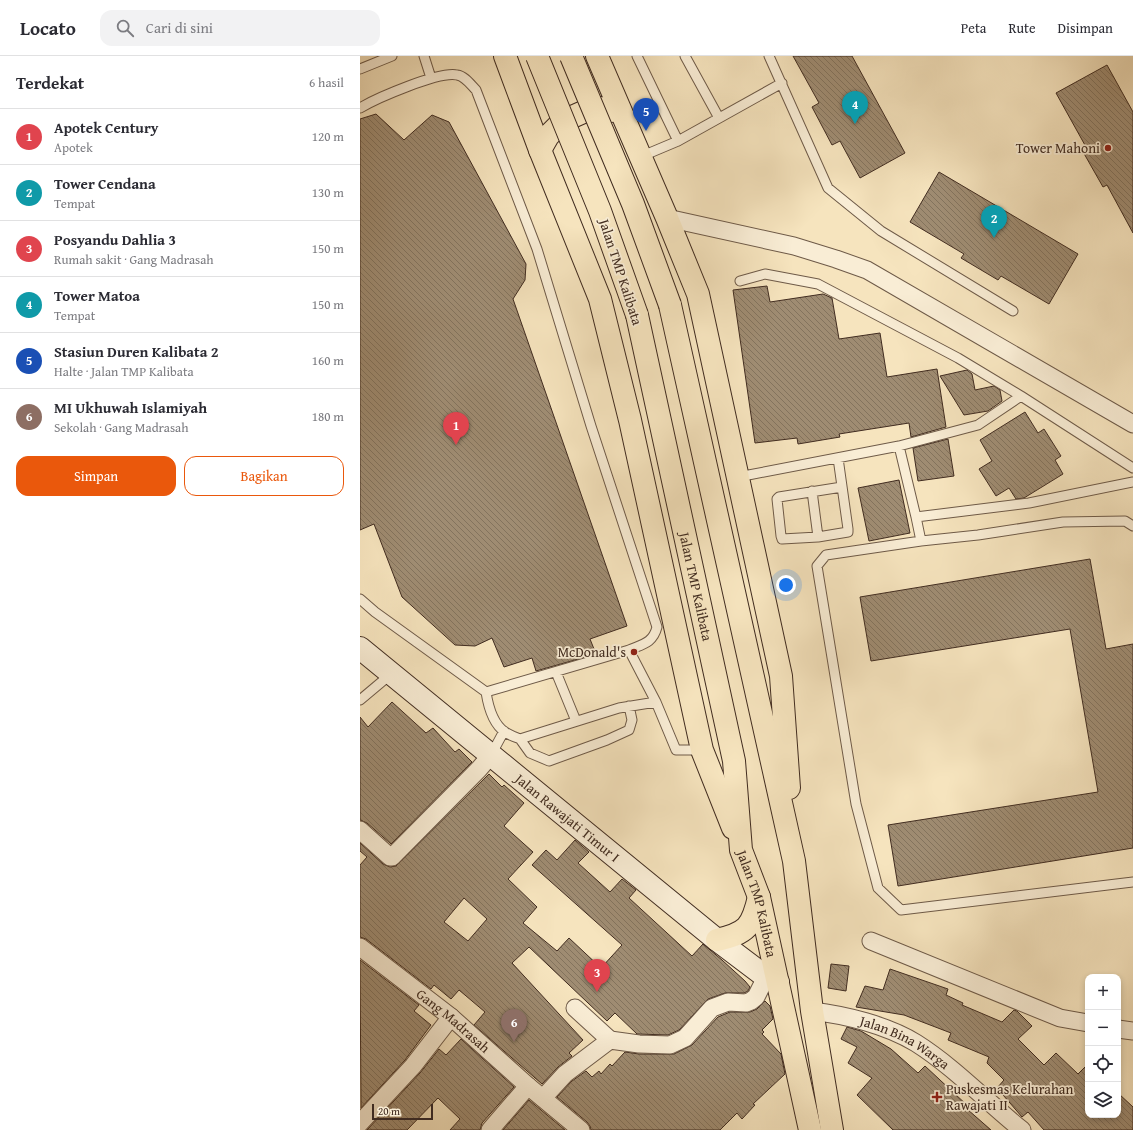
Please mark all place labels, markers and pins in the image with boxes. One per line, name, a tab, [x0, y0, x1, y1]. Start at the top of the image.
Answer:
pin: 4	[842, 91, 868, 124]
pin: 5	[633, 98, 659, 131]
place label: Tower Mahoni	[1016, 138, 1100, 158]
marker: Tower Mahoni	[1103, 143, 1113, 153]
pin: 2	[981, 205, 1007, 238]
pin: 1	[443, 412, 469, 445]
place label: McDonald's	[558, 642, 626, 662]
marker: McDonald's	[629, 647, 639, 657]
pin: 3	[584, 959, 610, 992]
pin: 6	[501, 1009, 527, 1042]
place label: Puskesmas Kelurahan Rawajati II	[946, 1079, 1073, 1115]
marker: Puskesmas Kelurahan Rawajati II	[931, 1091, 943, 1103]

